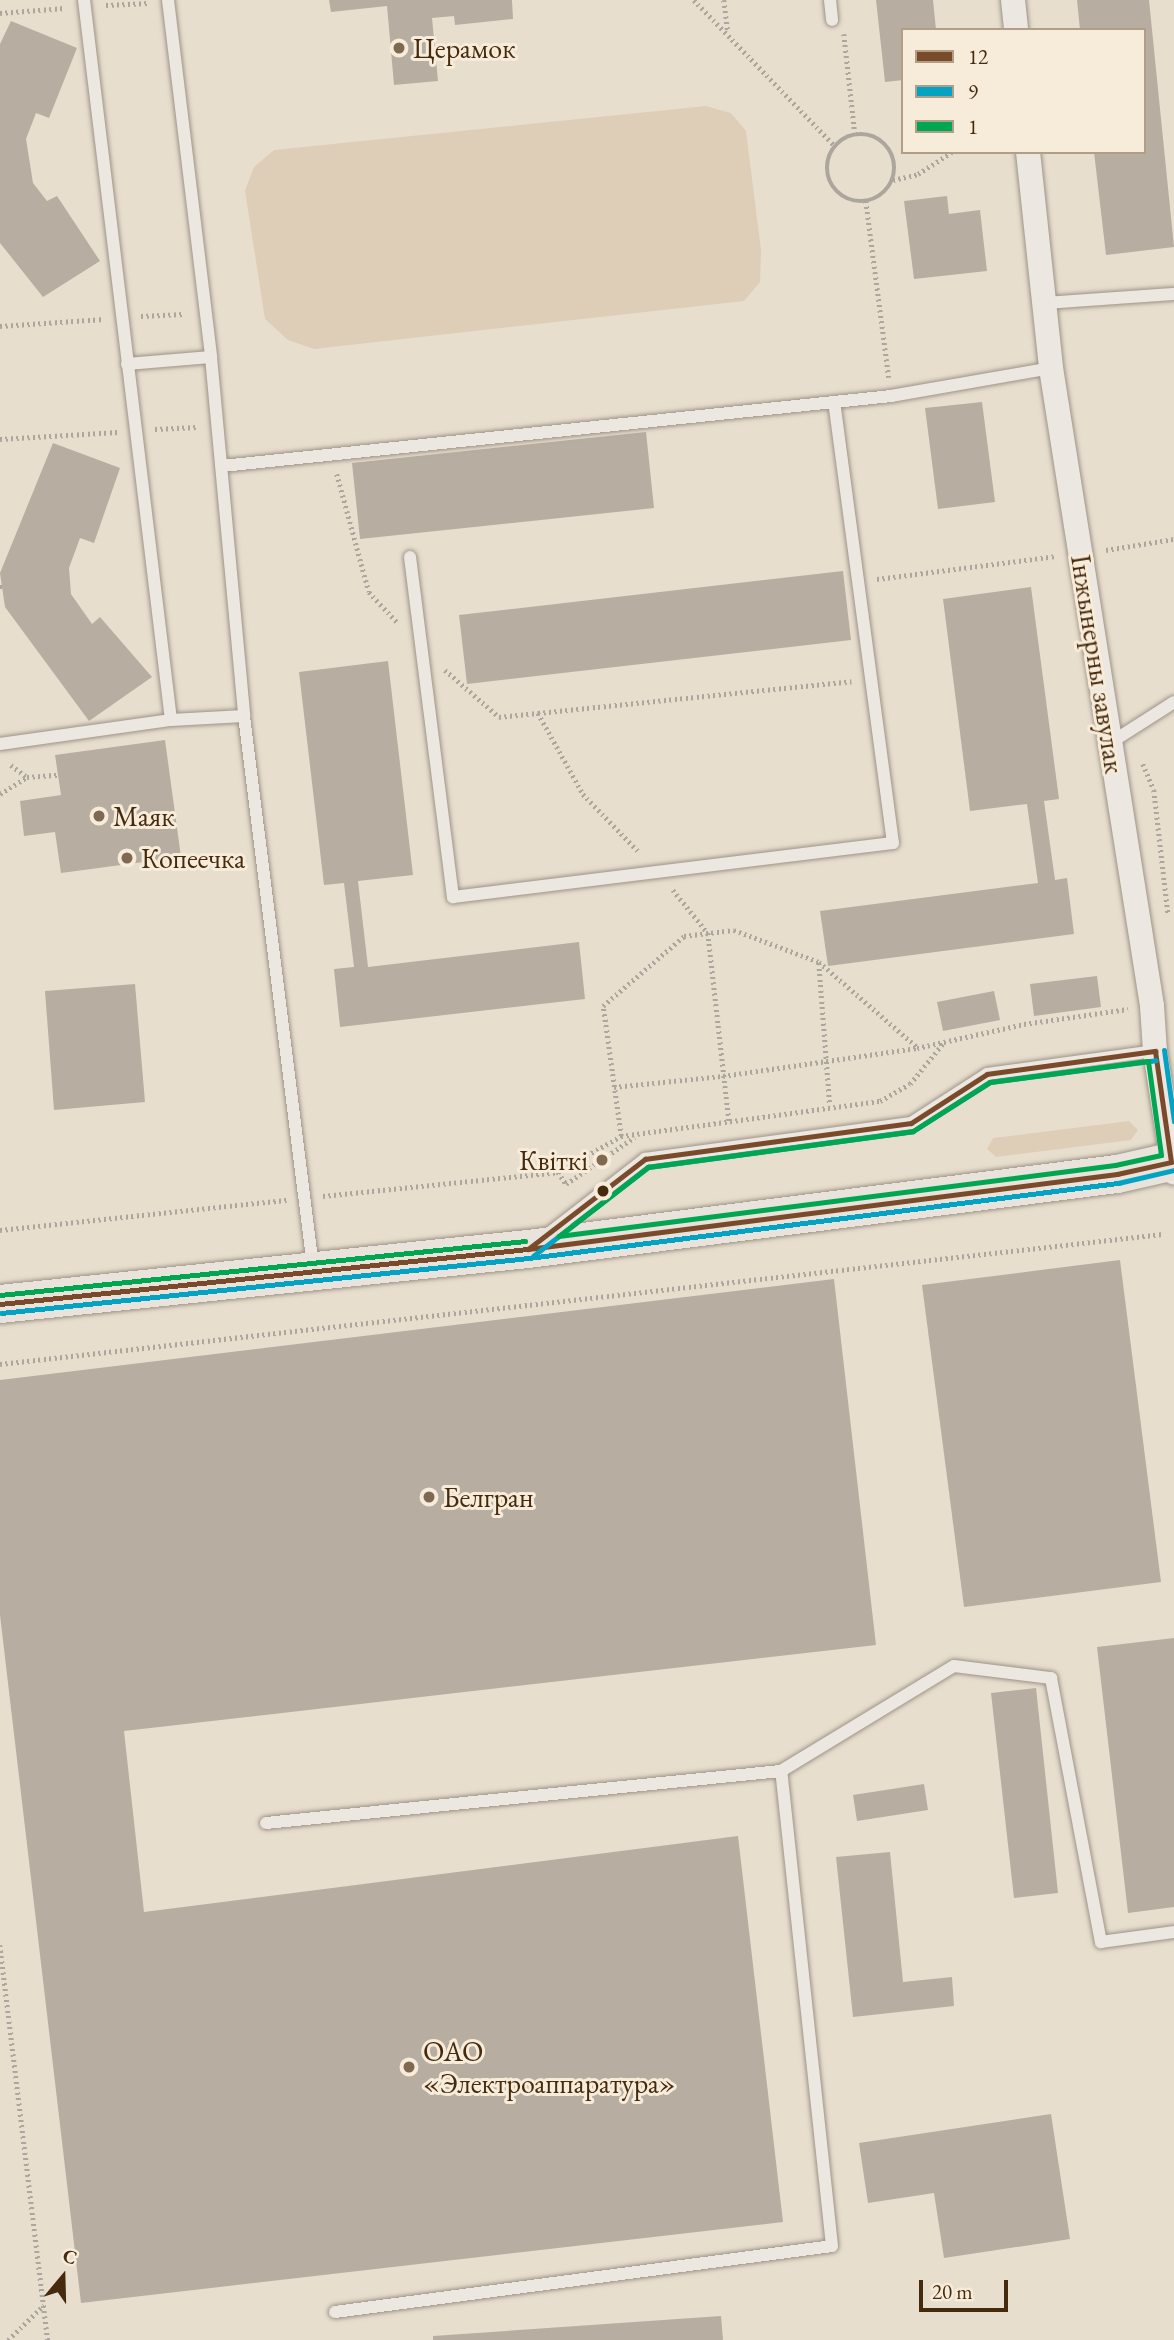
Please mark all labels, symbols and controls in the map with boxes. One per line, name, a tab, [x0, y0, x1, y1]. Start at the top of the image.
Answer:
legend	[901, 28, 1146, 154]
place label: Церамок	[413, 31, 516, 65]
marker: Церамок	[391, 40, 407, 56]
text: 12	[968, 43, 988, 70]
text: 9	[968, 78, 978, 105]
text: 1	[968, 113, 978, 140]
street label: Інжынерны завулак	[1064, 552, 1132, 776]
place label: Маяк	[113, 799, 175, 833]
marker: Маяк	[91, 808, 107, 824]
place label: Копеечка	[141, 841, 245, 875]
marker: Копеечка	[119, 850, 135, 866]
place label: Квіткі	[519, 1143, 588, 1177]
marker: Квіткі	[594, 1152, 610, 1168]
unlabelled marker	[596, 1184, 610, 1198]
place label: Белгран	[443, 1480, 533, 1514]
marker: Белгран	[421, 1489, 437, 1505]
place label: ОАО «Электроаппаратура»	[423, 2034, 675, 2100]
marker: ОАО «Электроаппаратура»	[401, 2059, 417, 2075]
north arrow	[28, 2242, 98, 2312]
text: С	[60, 2243, 80, 2271]
scale bar	[922, 2266, 1011, 2310]
text: 20 m	[932, 2278, 973, 2305]

